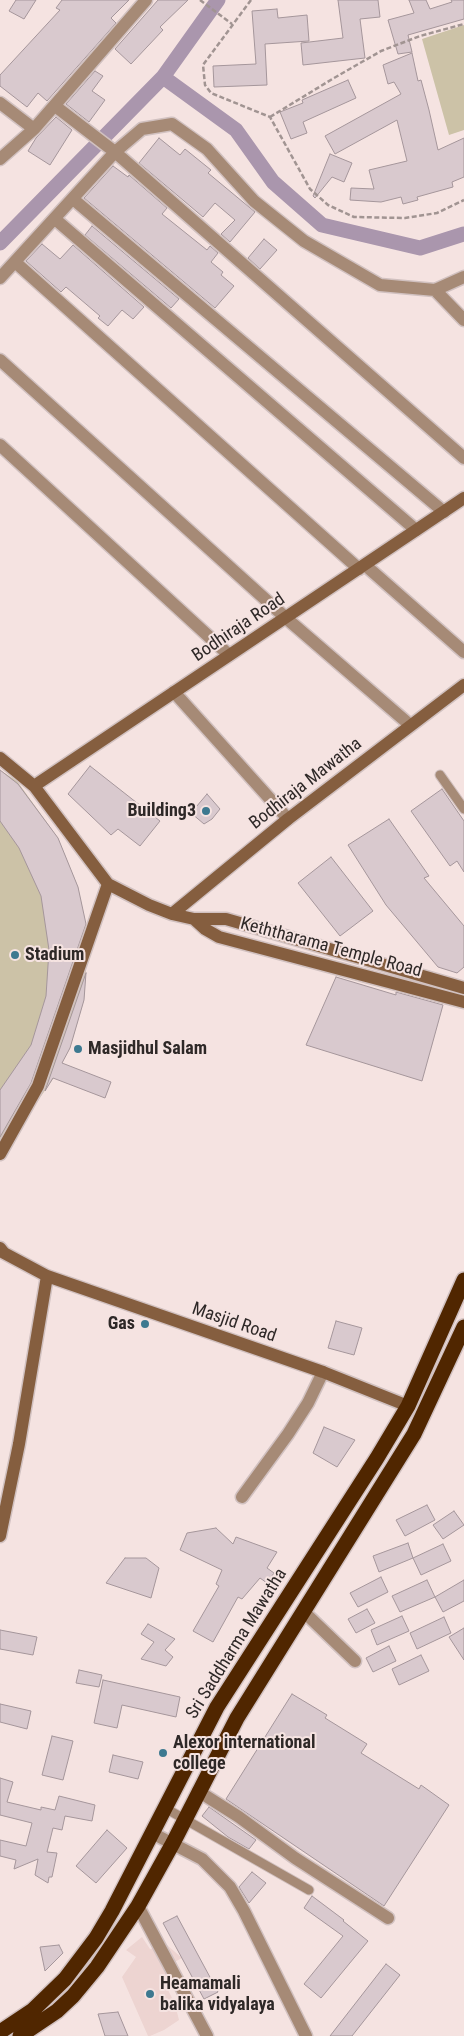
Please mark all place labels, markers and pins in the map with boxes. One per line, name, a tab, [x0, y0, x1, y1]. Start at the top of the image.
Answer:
place label: Building3	[128, 800, 196, 822]
marker: Building3	[200, 805, 212, 817]
place label: Stadium	[25, 944, 84, 966]
marker: Stadium	[9, 949, 21, 961]
place label: Masjidhul Salam	[88, 1038, 207, 1060]
marker: Masjidhul Salam	[72, 1043, 84, 1055]
place label: Gas	[108, 1313, 135, 1335]
marker: Gas	[139, 1318, 151, 1330]
place label: Alexor international college	[173, 1732, 315, 1775]
marker: Alexor international college	[157, 1747, 169, 1759]
place label: Heamamali balika vidyalaya	[160, 1973, 275, 2016]
marker: Heamamali balika vidyalaya	[144, 1988, 156, 2000]

